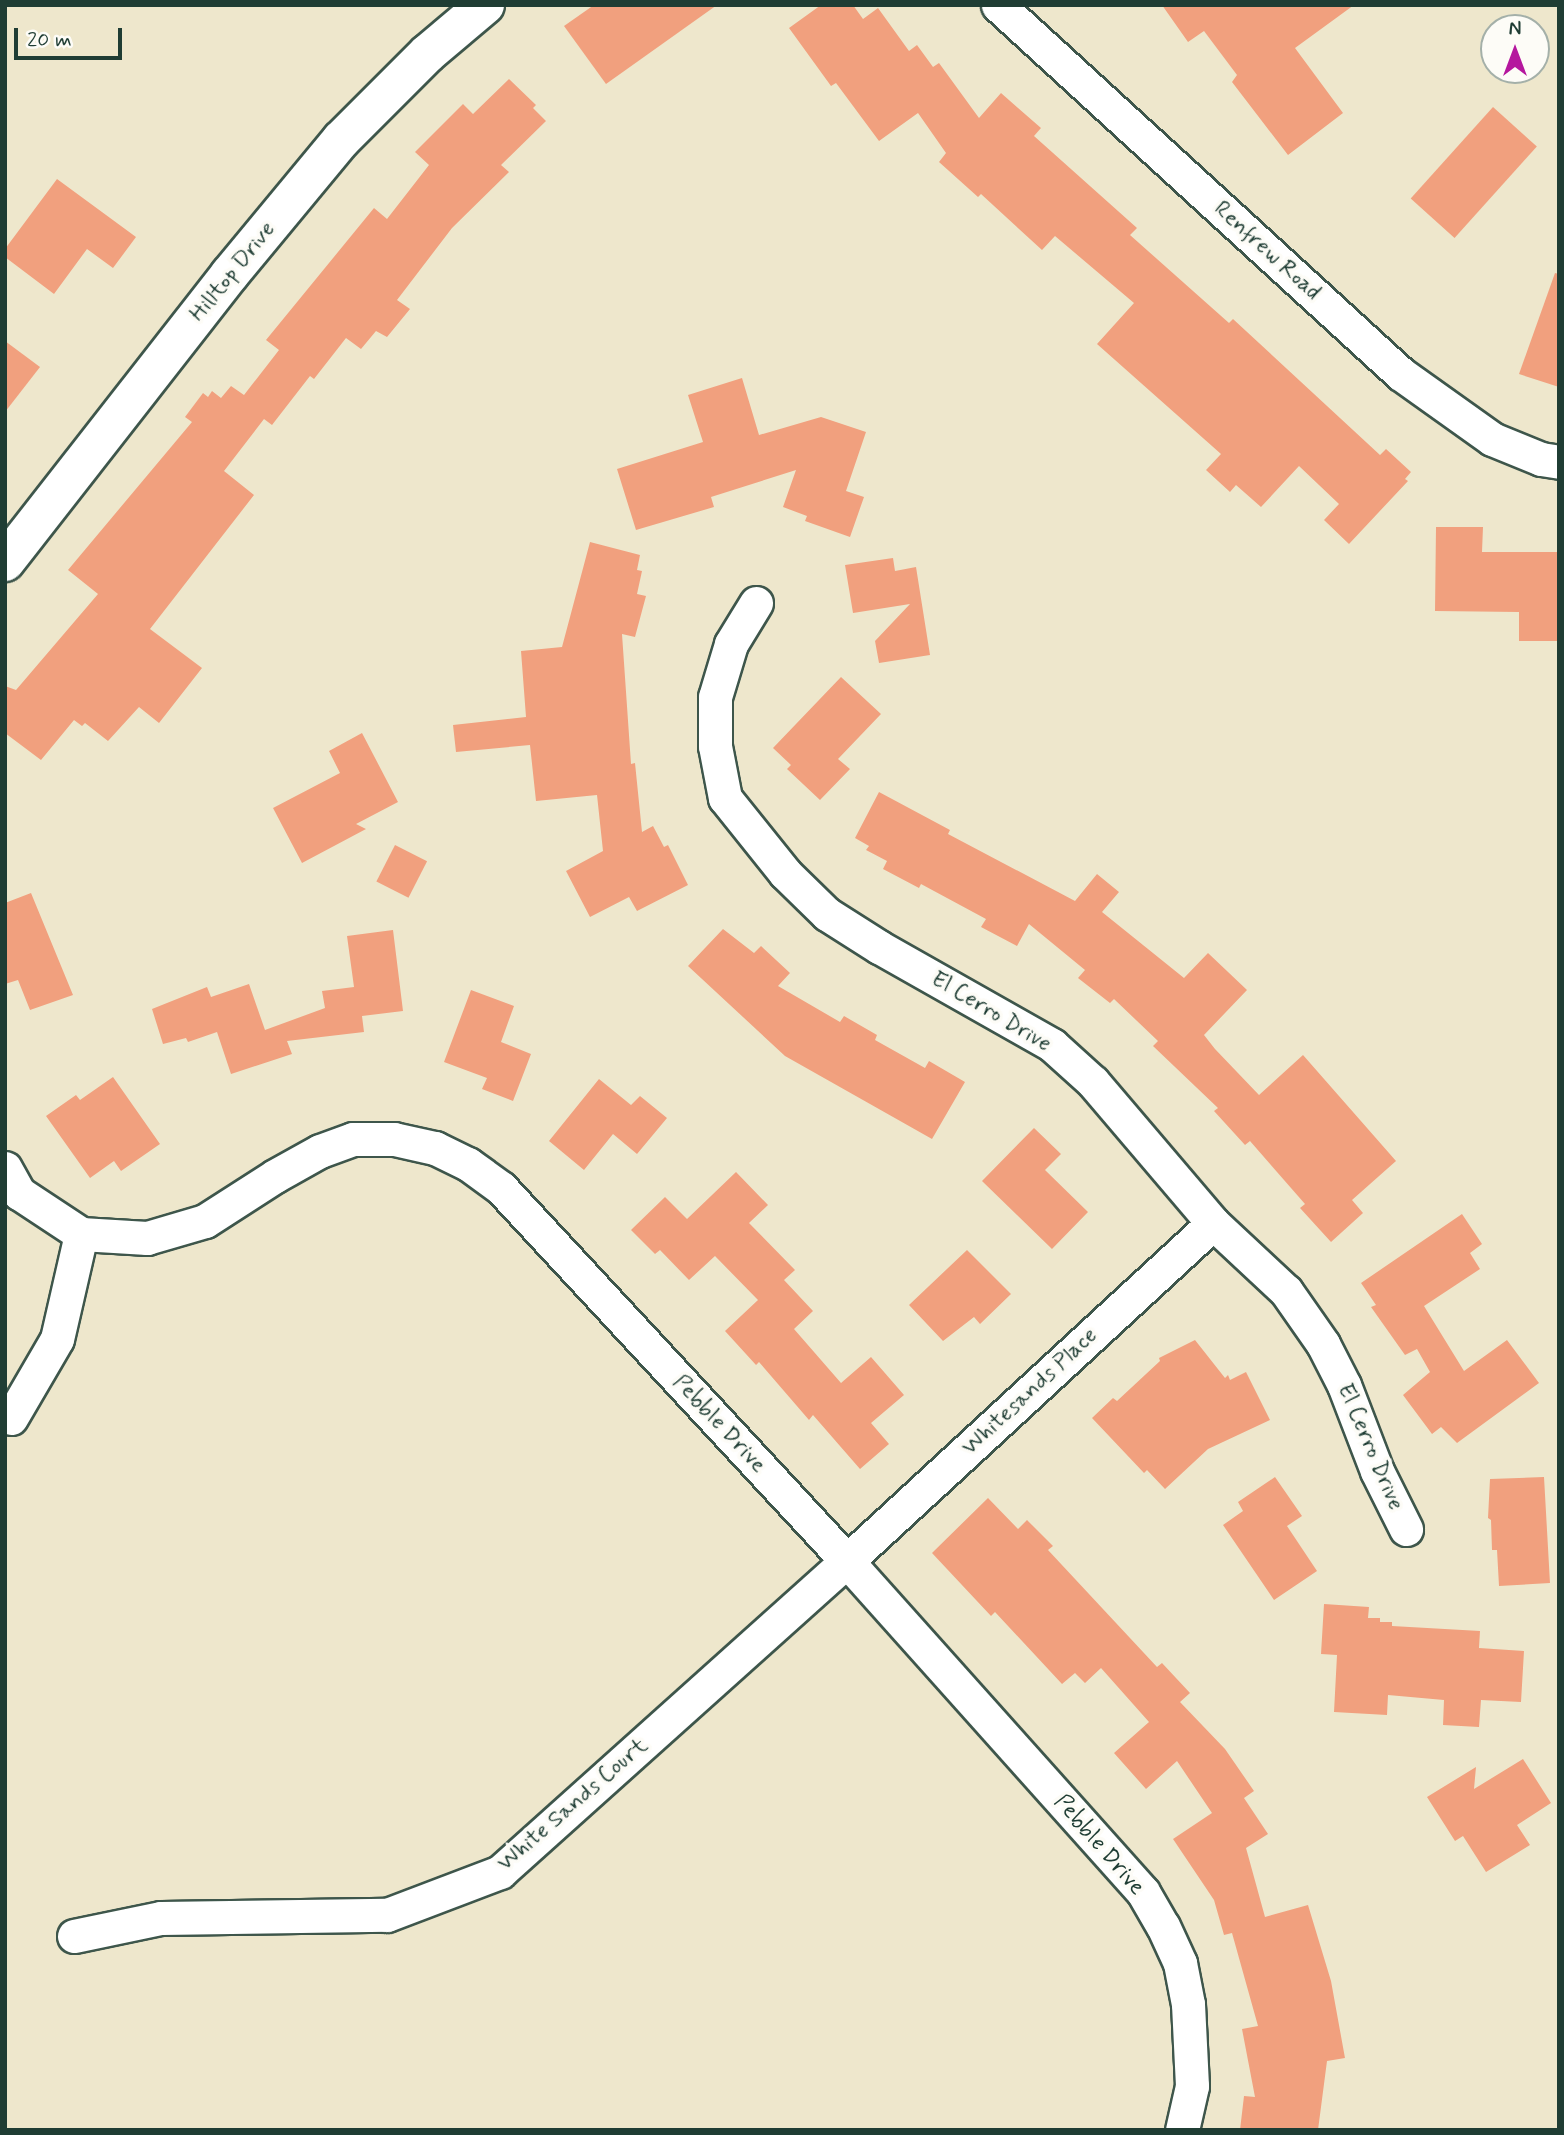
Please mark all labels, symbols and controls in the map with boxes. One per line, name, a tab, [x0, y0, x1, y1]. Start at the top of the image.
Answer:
scale bar	[18, 14, 126, 58]
north arrow	[1480, 14, 1550, 84]
text: N	[1509, 17, 1521, 42]
text: 20 m	[27, 26, 72, 54]
street label: Renfrew Road	[1208, 196, 1326, 306]
street label: Hilltop Drive	[185, 217, 281, 327]
street label: El Cerro Drive	[925, 965, 1057, 1059]
street label: Whitesands Place	[956, 1322, 1104, 1462]
street label: Pebble Drive	[667, 1370, 771, 1478]
street label: El Cerro Drive	[1330, 1378, 1410, 1516]
street label: White Sands Court	[493, 1733, 653, 1877]
street label: Pebble Drive	[1048, 1790, 1150, 1900]

